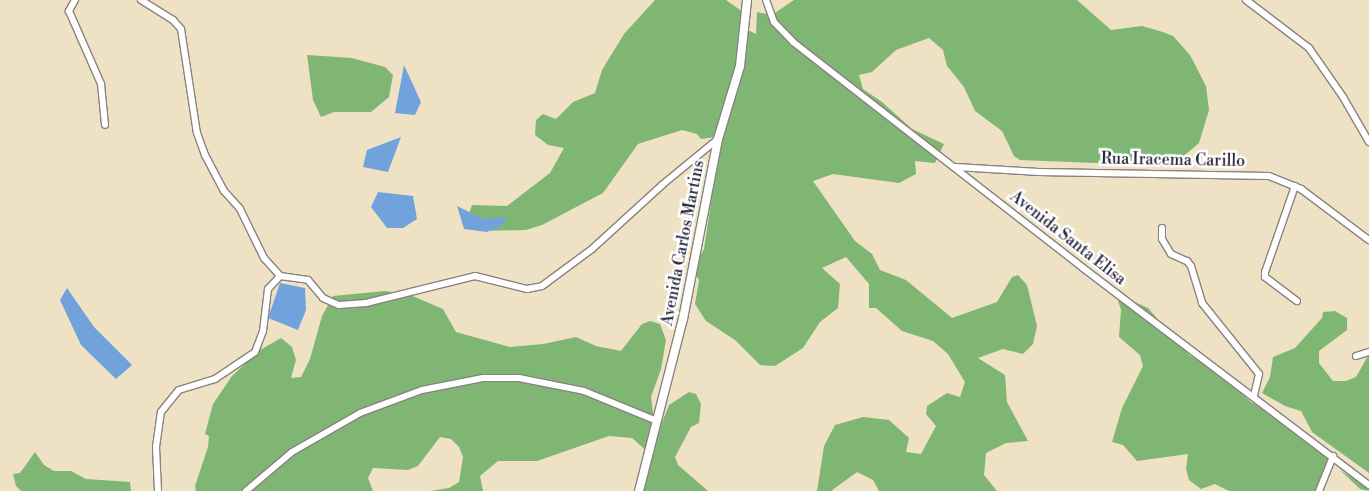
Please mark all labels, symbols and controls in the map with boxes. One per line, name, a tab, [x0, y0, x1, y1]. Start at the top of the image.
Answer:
street label: Rua Iracema Carillo	[1101, 149, 1245, 171]
street label: Avenida Carlos Martins	[658, 159, 708, 327]
street label: Avenida Santa Elisa	[1006, 187, 1130, 289]

